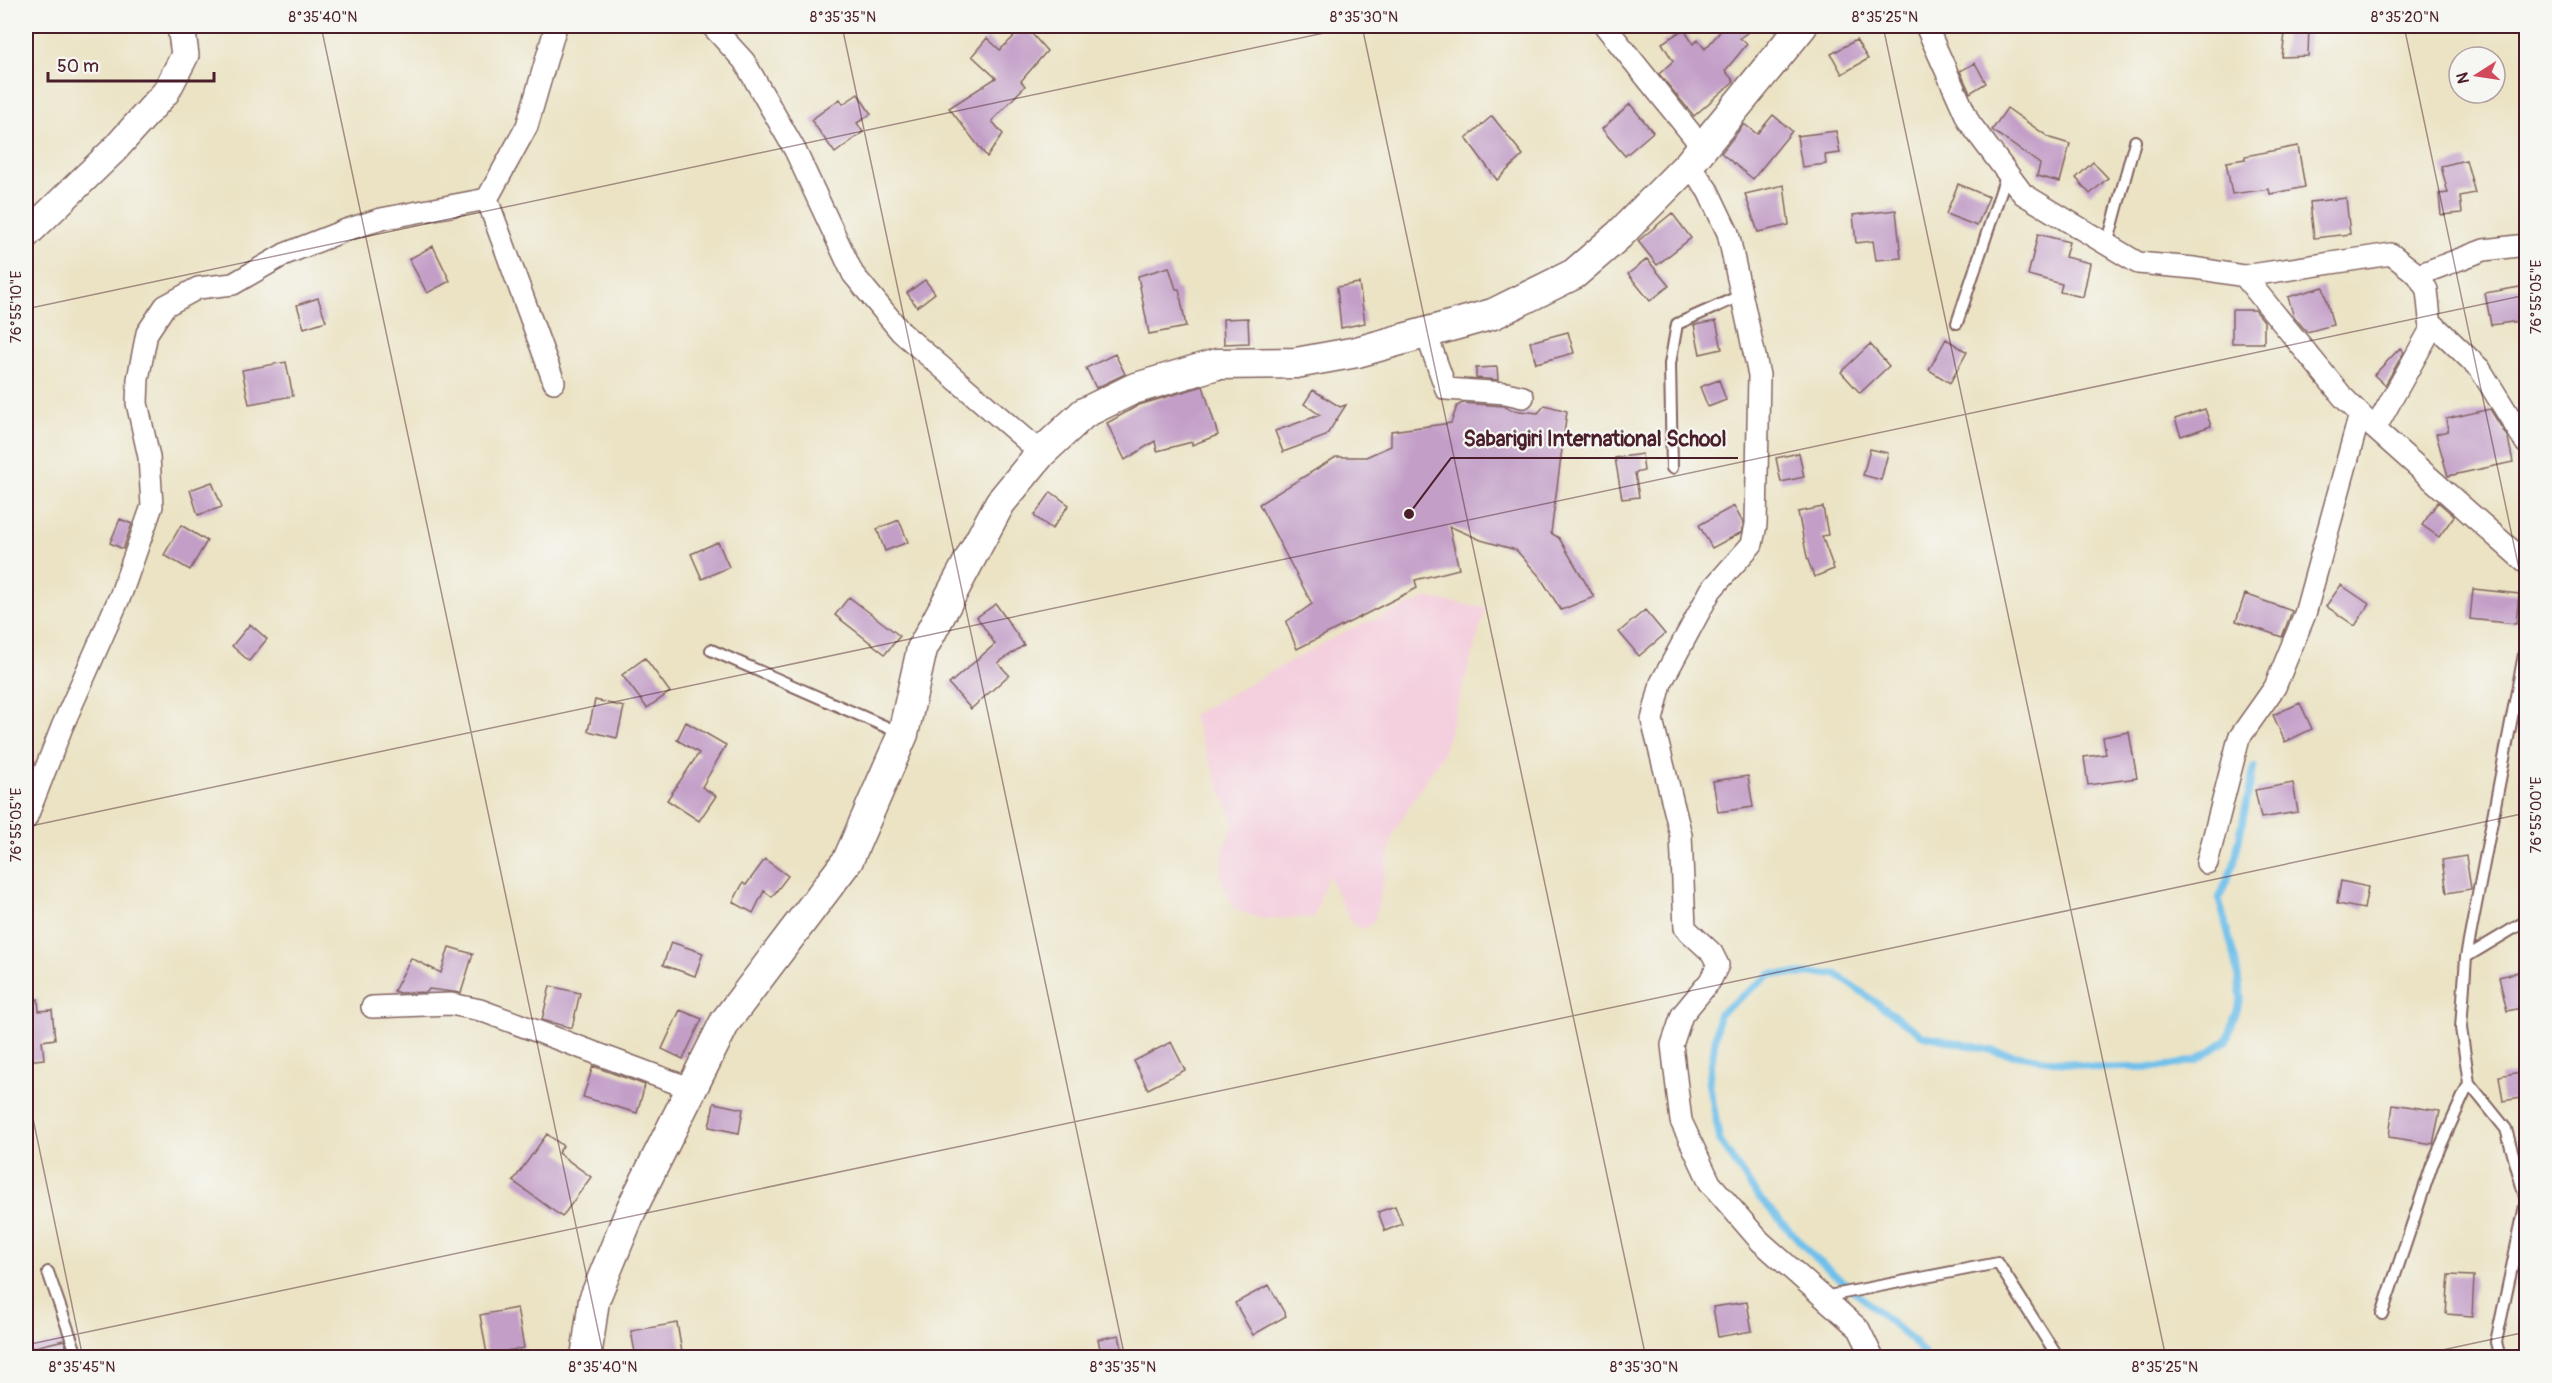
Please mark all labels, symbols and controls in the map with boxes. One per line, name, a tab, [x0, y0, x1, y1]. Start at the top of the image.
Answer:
text: 8°35'40"N	[289, 8, 357, 27]
text: 8°35'35"N	[810, 8, 876, 27]
text: 8°35'30"N	[1330, 8, 1398, 27]
text: 8°35'25"N	[1852, 8, 1918, 27]
text: 8°35'20"N	[2371, 8, 2439, 27]
scale bar	[48, 45, 214, 83]
north arrow	[2447, 45, 2507, 105]
text: 50 m	[57, 55, 99, 78]
text: N	[2452, 70, 2474, 85]
text: 76°55'05"E	[2527, 259, 2546, 334]
text: 76°55'10"E	[7, 271, 26, 343]
callout: Sabarigiri International School	[1451, 419, 1738, 458]
text: Sabarigiri International School	[1463, 426, 1727, 453]
text: 76°55'00"E	[2527, 776, 2546, 853]
text: 76°55'05"E	[7, 787, 26, 862]
text: 8°35'45"N	[49, 1358, 115, 1377]
text: 8°35'40"N	[569, 1358, 637, 1377]
text: 8°35'35"N	[1090, 1358, 1156, 1377]
text: 8°35'30"N	[1610, 1358, 1678, 1377]
text: 8°35'25"N	[2132, 1358, 2198, 1377]

